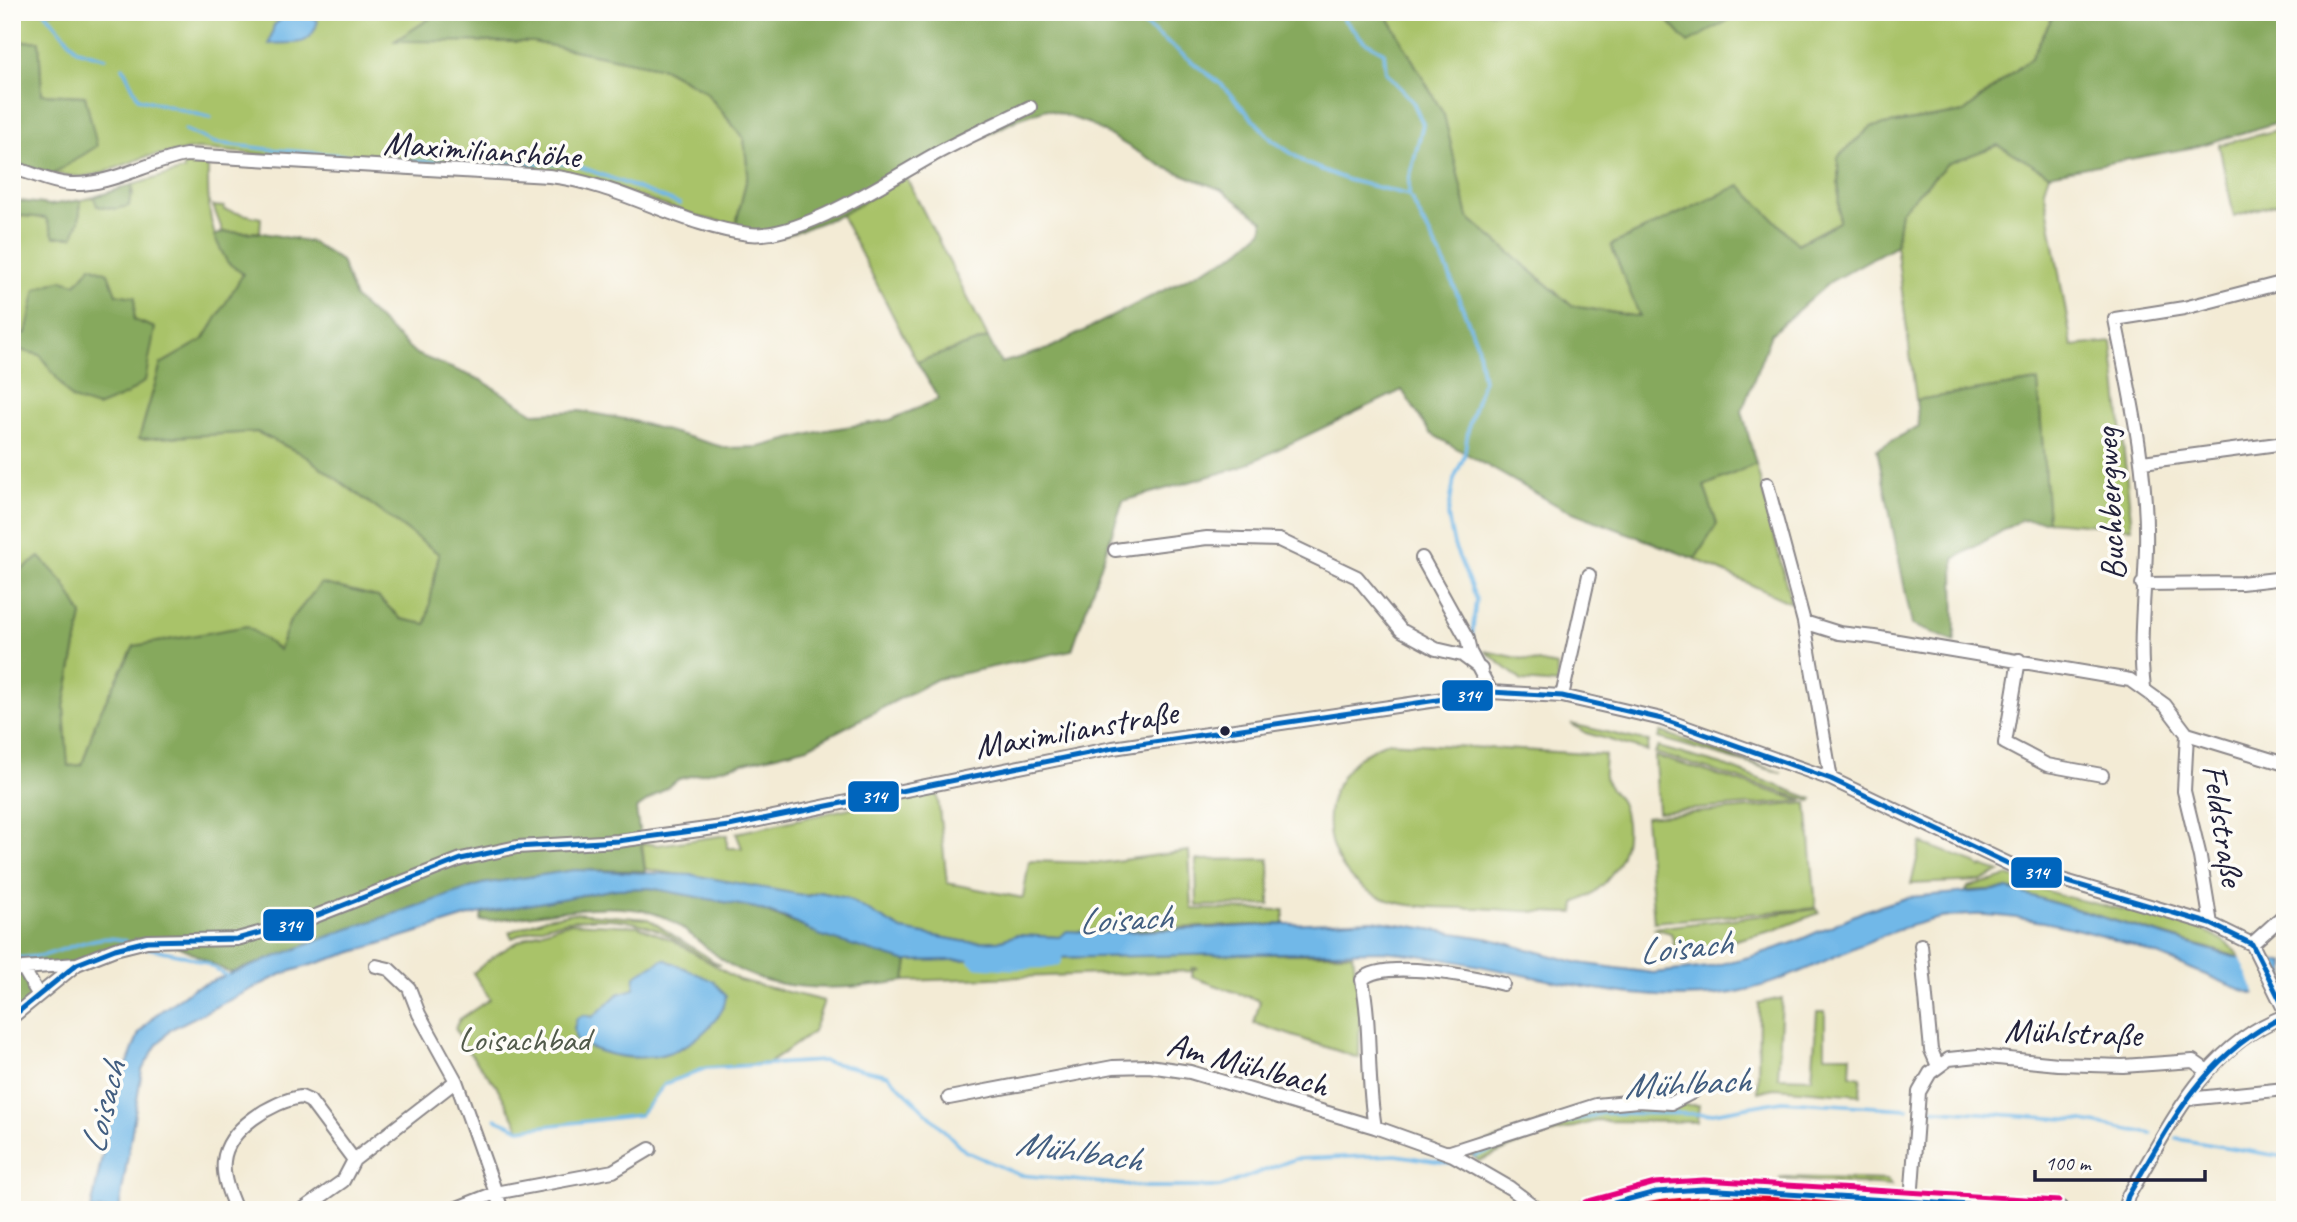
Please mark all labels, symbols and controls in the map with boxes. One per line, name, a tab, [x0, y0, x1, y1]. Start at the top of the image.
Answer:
street label: Maximilianshöhe	[382, 120, 584, 179]
street label: Buchbergweg	[2083, 425, 2136, 582]
line badge: 314	[1441, 679, 1494, 712]
text: 314	[1455, 684, 1483, 708]
street label: Maximilianstraße	[971, 689, 1184, 769]
unlabelled marker	[1218, 724, 1232, 738]
street label: Feldstraße	[2192, 761, 2256, 892]
line badge: 314	[847, 780, 900, 813]
text: 314	[861, 785, 889, 809]
line badge: 314	[2010, 856, 2063, 889]
text: 314	[2023, 861, 2051, 885]
water label: Loisach	[1077, 892, 1175, 944]
line badge: 314	[262, 908, 315, 942]
text: 314	[276, 914, 304, 938]
water label: Loisach	[1636, 918, 1736, 975]
street label: Mühlstraße	[2004, 1008, 2145, 1057]
park label: Loisachbad	[458, 1017, 595, 1062]
street label: Am Mühlbach	[1162, 1021, 1335, 1108]
water label: Loisach	[68, 1054, 137, 1158]
water label: Mühlbach	[1623, 1056, 1754, 1109]
water label: Mühlbach	[1013, 1118, 1148, 1183]
scale bar	[2035, 1138, 2204, 1182]
text: 100 m	[2045, 1150, 2092, 1176]

